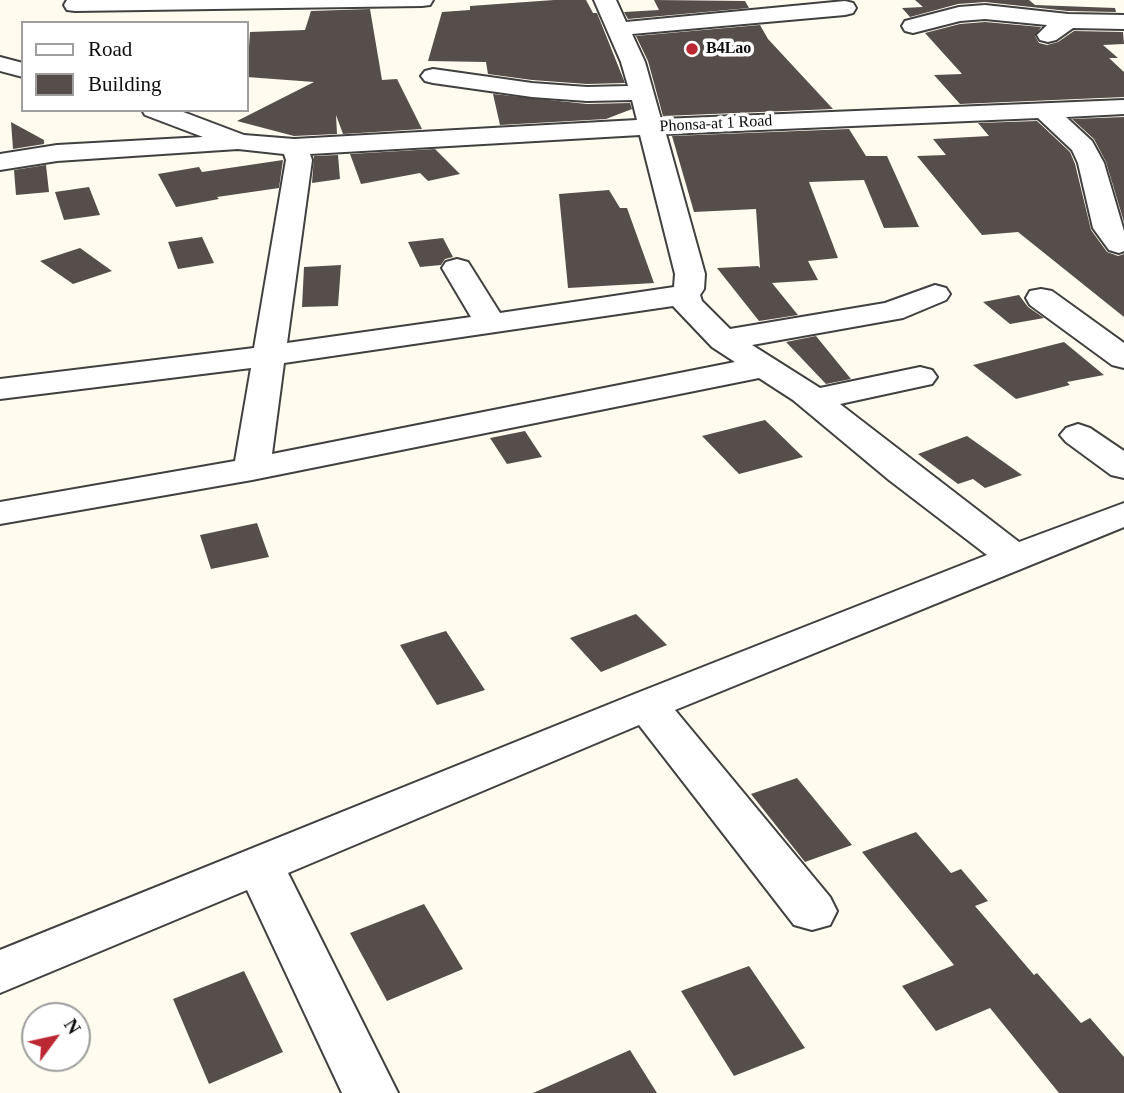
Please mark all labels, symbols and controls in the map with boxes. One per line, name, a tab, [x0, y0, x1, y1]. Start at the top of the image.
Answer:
legend	[21, 21, 248, 112]
text: Road	[88, 37, 132, 61]
place label: B4Lao	[706, 39, 754, 59]
marker: B4Lao	[684, 41, 700, 57]
text: Building	[88, 72, 162, 96]
street label: Phonsa-at 1 Road	[650, 111, 782, 137]
north arrow	[21, 1002, 91, 1072]
text: N	[60, 1015, 85, 1038]

